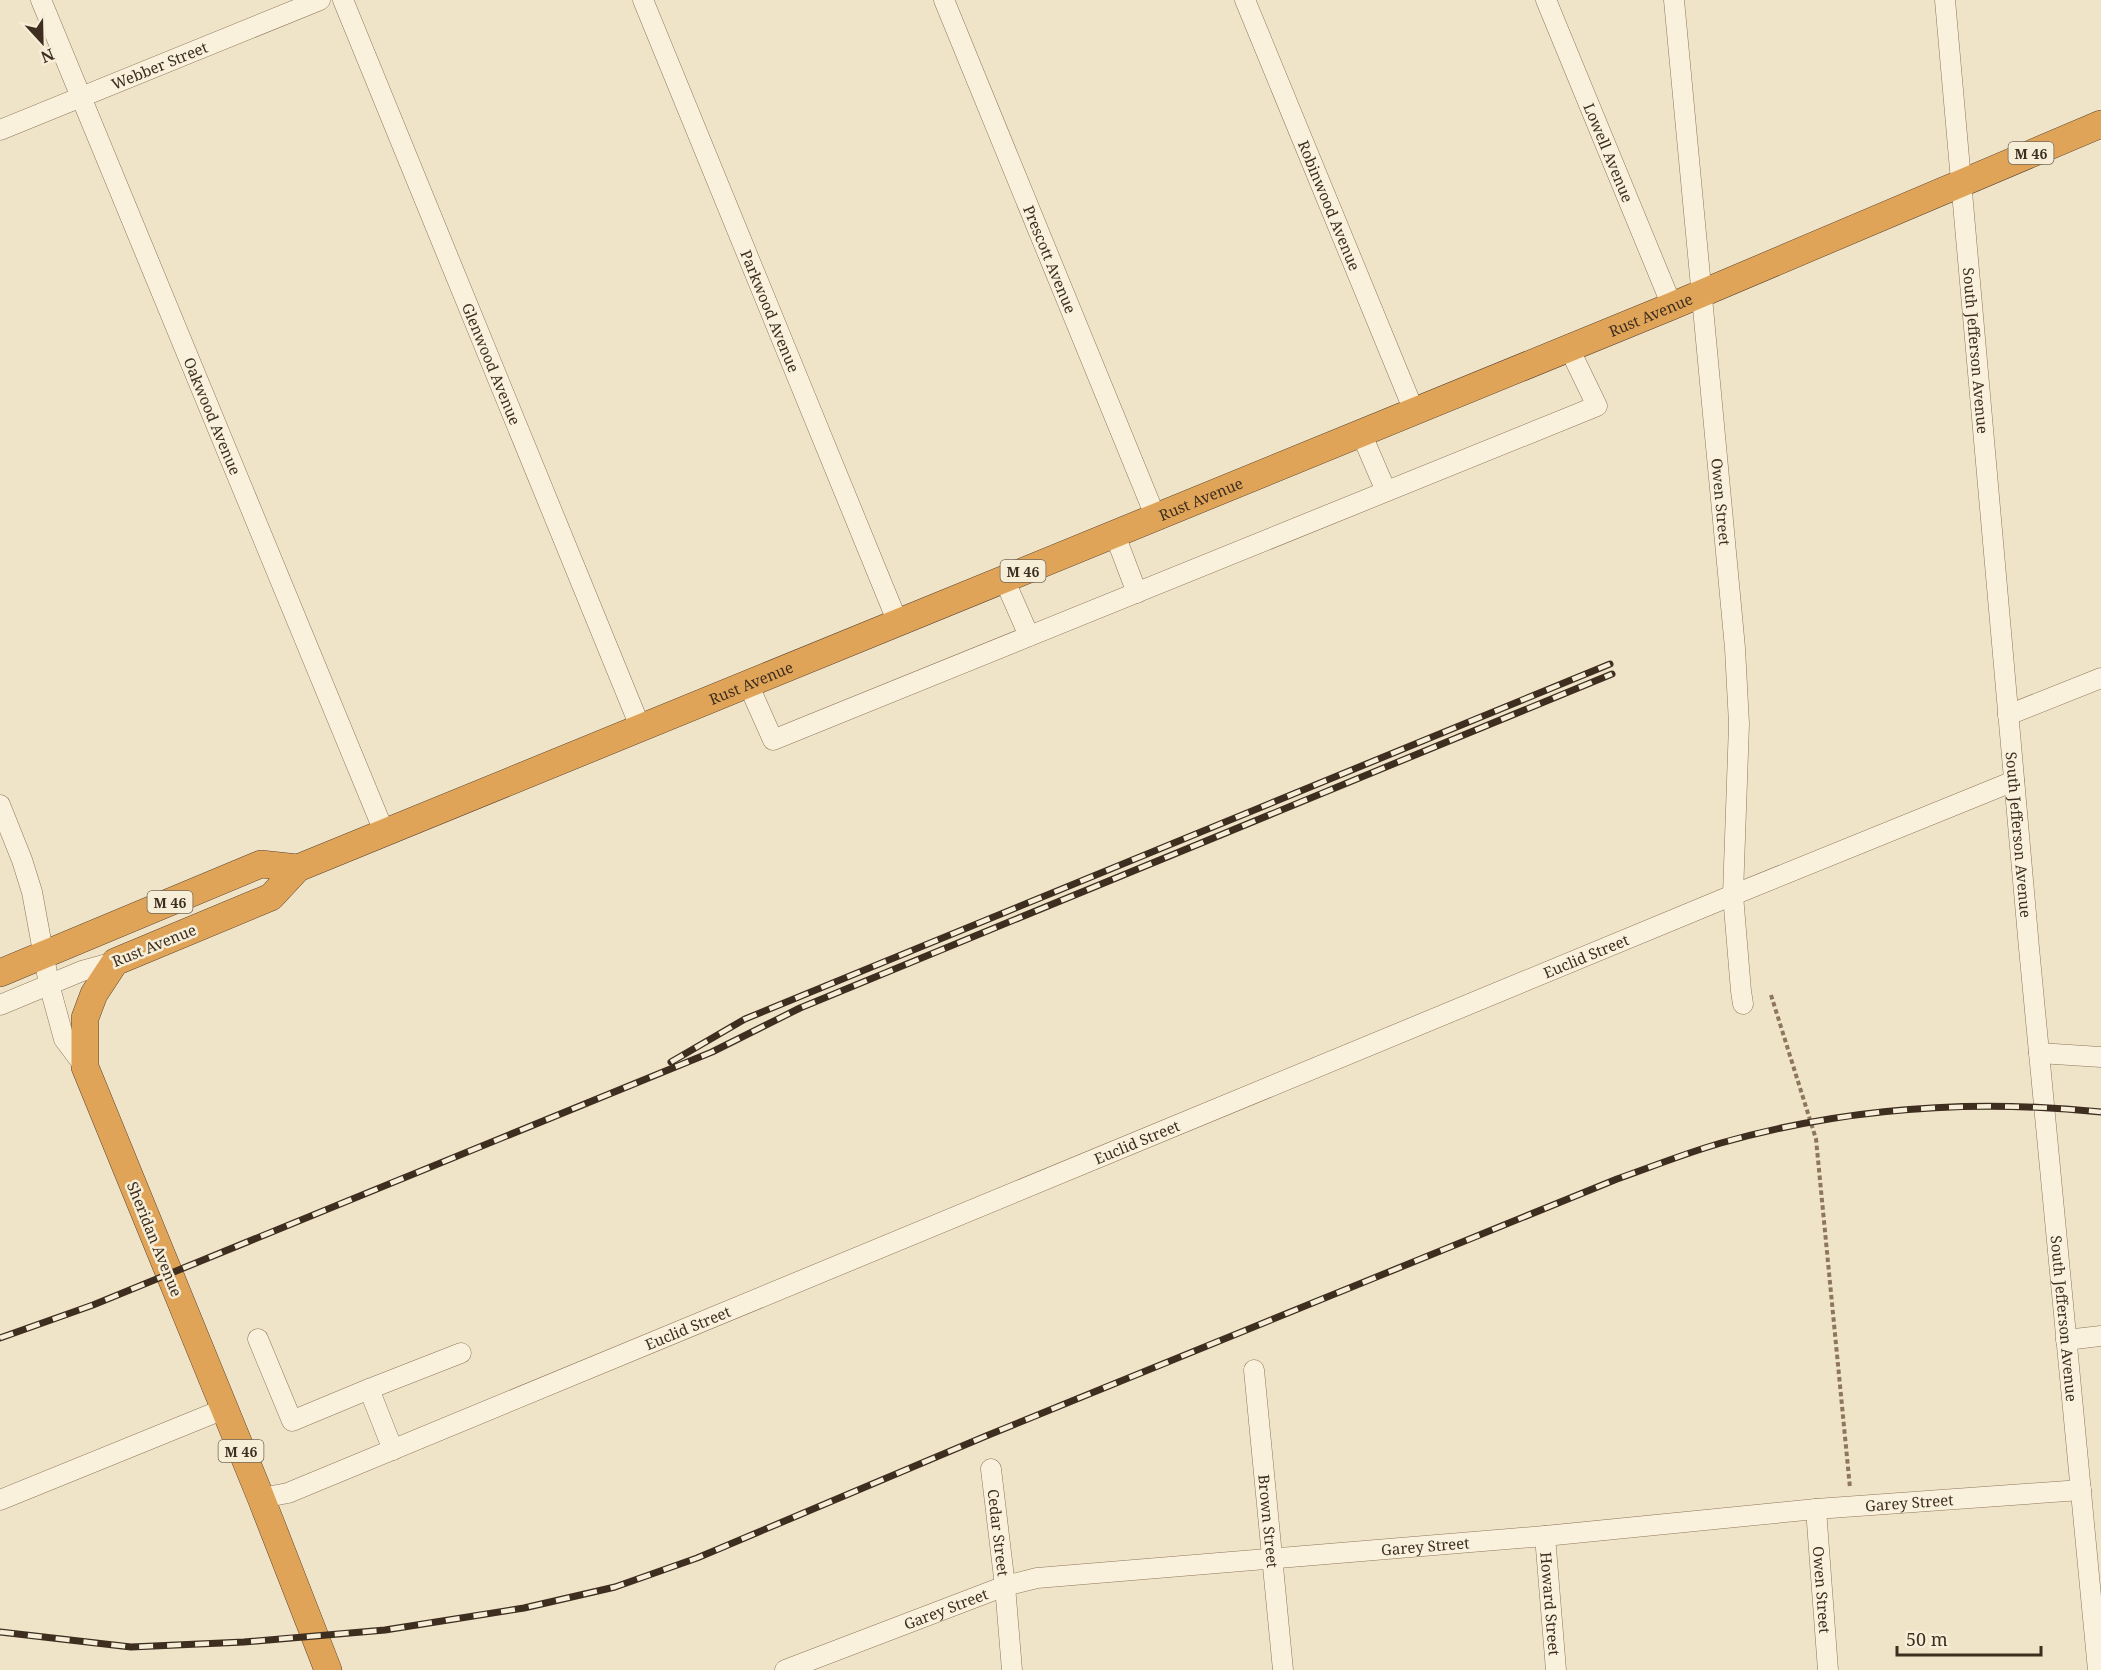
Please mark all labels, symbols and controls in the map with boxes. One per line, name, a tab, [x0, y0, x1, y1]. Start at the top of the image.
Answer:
north arrow	[12, 12, 72, 72]
street label: Webber Street	[108, 37, 210, 94]
text: N	[37, 43, 58, 69]
street label: Lowell Avenue	[1579, 100, 1638, 205]
street label: Robinwood Avenue	[1294, 137, 1365, 274]
road number: M 46	[2008, 142, 2054, 164]
street label: Prescott Avenue	[1019, 202, 1081, 316]
street label: Parkwood Avenue	[736, 247, 804, 375]
street label: South Jefferson Avenue	[1959, 267, 1993, 435]
street label: Rust Avenue	[1606, 288, 1696, 341]
street label: Glenwood Avenue	[458, 300, 526, 428]
street label: Oakwood Avenue	[179, 354, 246, 478]
street label: Owen Street	[1707, 457, 1735, 546]
street label: Rust Avenue	[1156, 473, 1246, 525]
road number: M 46	[1000, 560, 1046, 582]
street label: Rust Avenue	[706, 657, 796, 709]
street label: South Jefferson Avenue	[2002, 751, 2036, 919]
road number: M 46	[148, 891, 192, 913]
street label: Rust Avenue	[109, 919, 199, 971]
street label: Euclid Street	[1540, 929, 1632, 983]
street label: Euclid Street	[1091, 1115, 1182, 1168]
street label: Sheridan Avenue	[123, 1179, 187, 1299]
street label: South Jefferson Avenue	[2047, 1235, 2082, 1403]
street label: Euclid Street	[642, 1301, 733, 1354]
road number: M 46	[218, 1440, 264, 1462]
street label: Brown Street	[1254, 1474, 1283, 1569]
street label: Cedar Street	[983, 1488, 1014, 1577]
street label: Garey Street	[1864, 1489, 1954, 1515]
street label: Garey Street	[1380, 1532, 1470, 1560]
street label: Owen Street	[1809, 1545, 1835, 1634]
street label: Howard Street	[1536, 1551, 1565, 1656]
street label: Garey Street	[901, 1584, 991, 1634]
scale bar	[1897, 1619, 2041, 1657]
text: 50 m	[1906, 1627, 1948, 1651]

